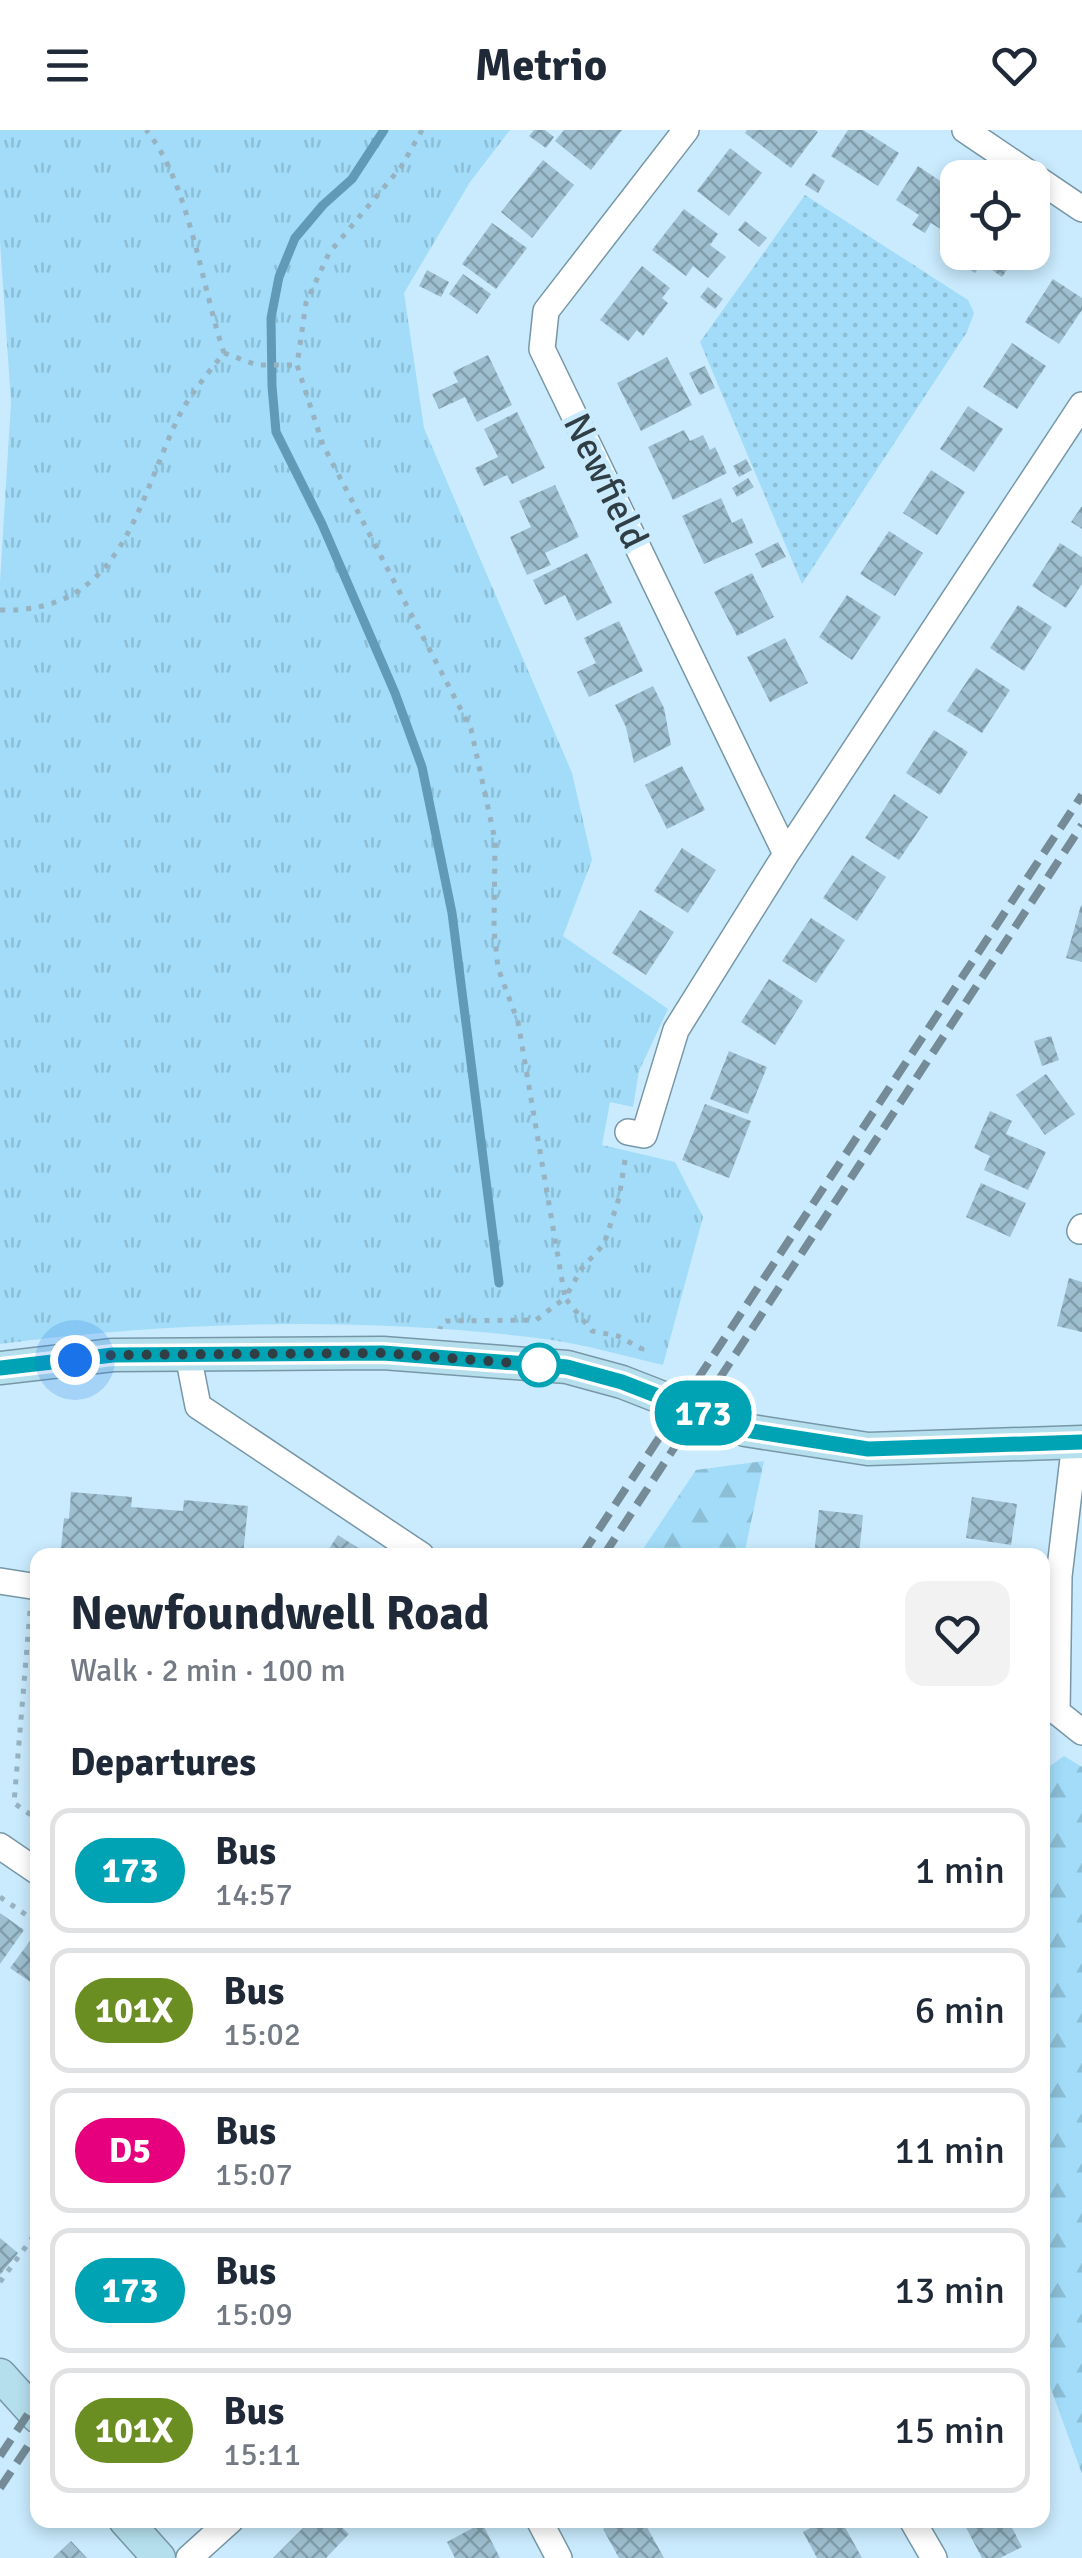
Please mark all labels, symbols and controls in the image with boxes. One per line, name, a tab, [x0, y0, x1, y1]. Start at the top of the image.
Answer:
icon: menu	[40, 38, 95, 93]
text: Metrio	[475, 38, 607, 93]
icon: heart	[987, 38, 1042, 93]
map controls	[940, 160, 1050, 270]
button: locate	[940, 160, 1050, 270]
street label: Newfield	[553, 406, 659, 556]
your location	[50, 1335, 100, 1385]
unlabelled marker	[518, 1344, 560, 1386]
line badge: 173	[646, 1380, 760, 1446]
text: 173	[675, 1392, 731, 1435]
button: heart	[905, 1581, 1010, 1686]
text: Newfoundwell Road	[70, 1584, 490, 1643]
text: Walk · 2 min · 100 m	[70, 1651, 346, 1690]
text: Departures	[70, 1739, 256, 1786]
text: Bus	[215, 1828, 276, 1875]
text: 1 min	[915, 1847, 1005, 1894]
text: 173	[102, 1849, 158, 1892]
text: 14:57	[215, 1875, 293, 1914]
text: Bus	[223, 1968, 284, 2015]
text: 6 min	[915, 1987, 1005, 2034]
text: 101X	[95, 1989, 173, 2032]
text: 15:02	[223, 2015, 301, 2054]
text: Bus	[215, 2108, 276, 2155]
text: 11 min	[894, 2127, 1005, 2174]
text: D5	[109, 2129, 151, 2172]
text: 15:07	[215, 2155, 293, 2194]
text: Bus	[215, 2248, 276, 2295]
text: 13 min	[894, 2267, 1005, 2314]
text: 173	[102, 2269, 158, 2312]
text: 15:09	[215, 2295, 293, 2334]
text: Bus	[223, 2388, 284, 2435]
text: 15 min	[894, 2407, 1005, 2454]
text: 101X	[95, 2409, 173, 2452]
text: 15:11	[223, 2435, 301, 2474]

